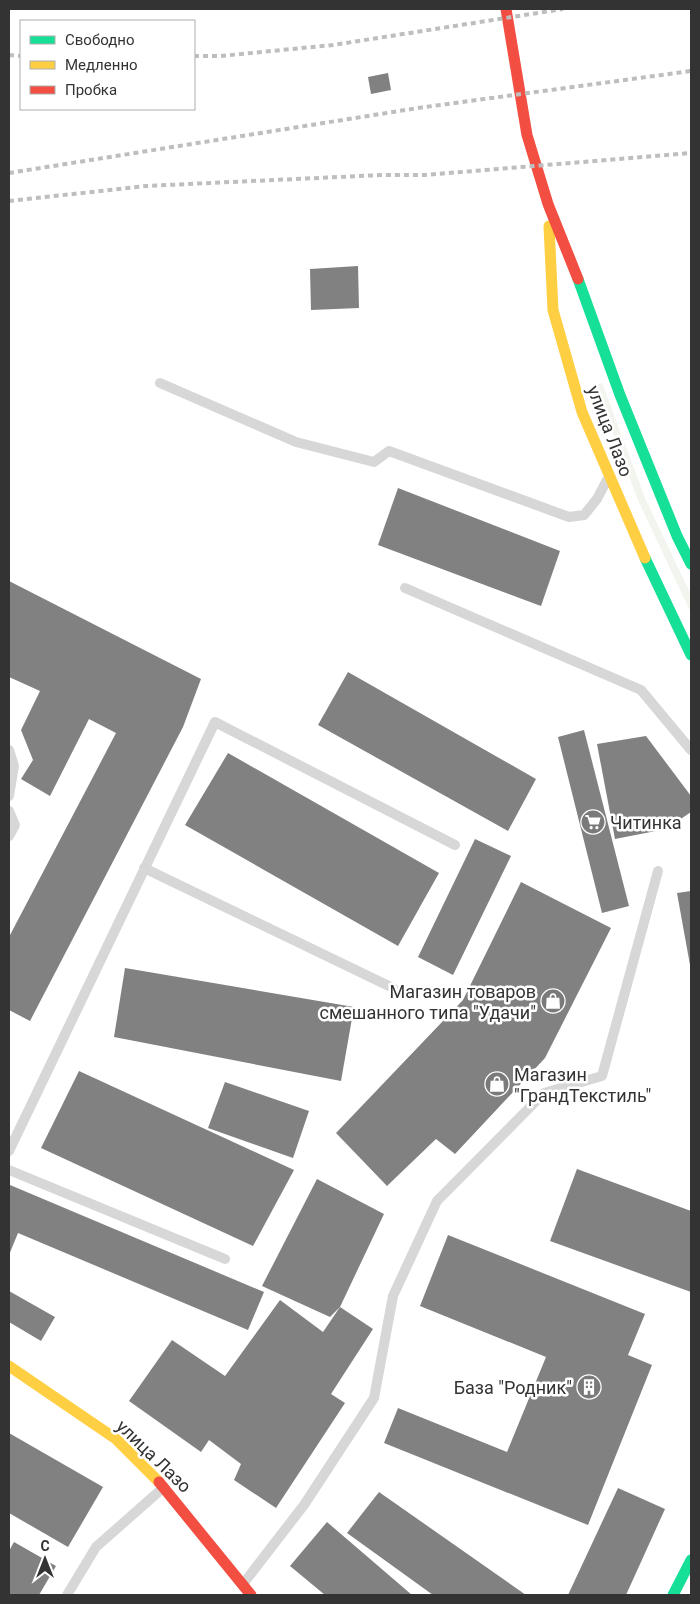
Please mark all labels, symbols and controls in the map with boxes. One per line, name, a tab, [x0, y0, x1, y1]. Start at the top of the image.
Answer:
legend	[20, 20, 195, 110]
text: Свободно	[65, 31, 134, 49]
text: Медленно	[65, 56, 138, 74]
text: Пробка	[65, 81, 117, 99]
street label: улица Лазо	[583, 383, 637, 479]
supermarket icon: Читинка	[580, 809, 606, 835]
place label: Читинка	[610, 812, 682, 833]
place label: Магазин товаров смешанного типа "Удачи"	[320, 981, 536, 1023]
shop icon: Магазин товаров смешанного типа "Удачи"	[540, 988, 566, 1014]
place label: Магазин "ГрандТекстиль"	[514, 1064, 651, 1106]
shop icon: Магазин "ГрандТекстиль"	[484, 1071, 510, 1097]
building icon: База "Родник"	[576, 1374, 602, 1400]
place label: База "Родник"	[454, 1377, 572, 1398]
street label: улица Лазо	[112, 1415, 196, 1497]
north arrow	[20, 1534, 70, 1584]
text: С	[40, 1538, 50, 1554]

